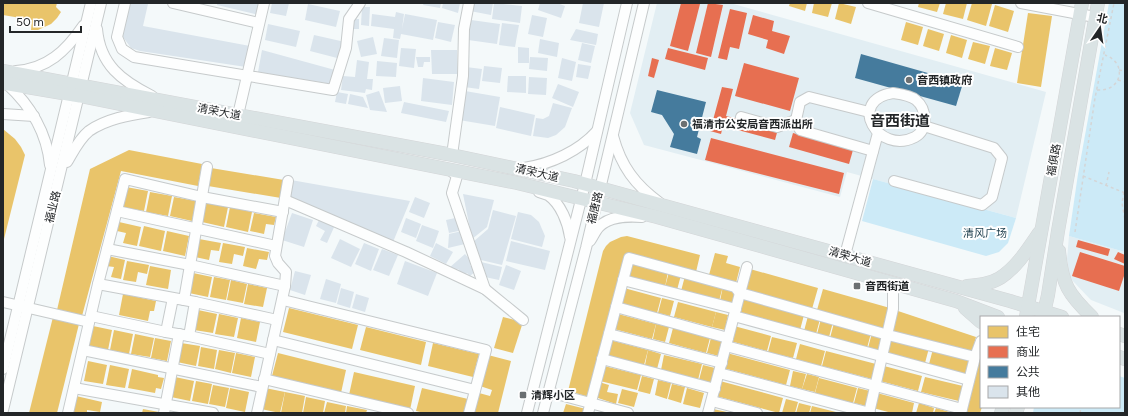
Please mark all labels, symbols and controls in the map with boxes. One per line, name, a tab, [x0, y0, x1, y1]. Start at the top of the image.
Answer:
scale bar	[10, 8, 81, 34]
north arrow	[1080, 8, 1120, 48]
text: 北	[1095, 11, 1109, 26]
text: 50 m	[16, 15, 44, 29]
place label: 音西镇政府	[917, 74, 972, 87]
marker: 音西镇政府	[904, 75, 914, 85]
street label: 清荣大道	[196, 101, 242, 123]
district label: 音西街道	[870, 112, 930, 130]
place label: 福清市公安局音西派出所	[692, 118, 813, 131]
marker: 福清市公安局音西派出所	[679, 119, 689, 129]
street label: 福俱路	[1045, 143, 1063, 177]
street label: 清荣大道	[514, 162, 560, 184]
street label: 福业路	[43, 189, 63, 225]
street label: 福唐路	[585, 190, 605, 226]
park label: 清风广场	[963, 227, 1007, 240]
street label: 清荣大道	[827, 245, 873, 269]
place label: 音西街道	[865, 280, 909, 293]
marker: 音西街道	[852, 281, 862, 291]
legend	[980, 316, 1120, 408]
text: 住宅	[1016, 325, 1040, 339]
text: 商业	[1016, 345, 1040, 359]
text: 公共	[1016, 365, 1040, 379]
text: 其他	[1016, 385, 1040, 399]
place label: 清辉小区	[531, 389, 575, 402]
marker: 清辉小区	[518, 390, 528, 400]

